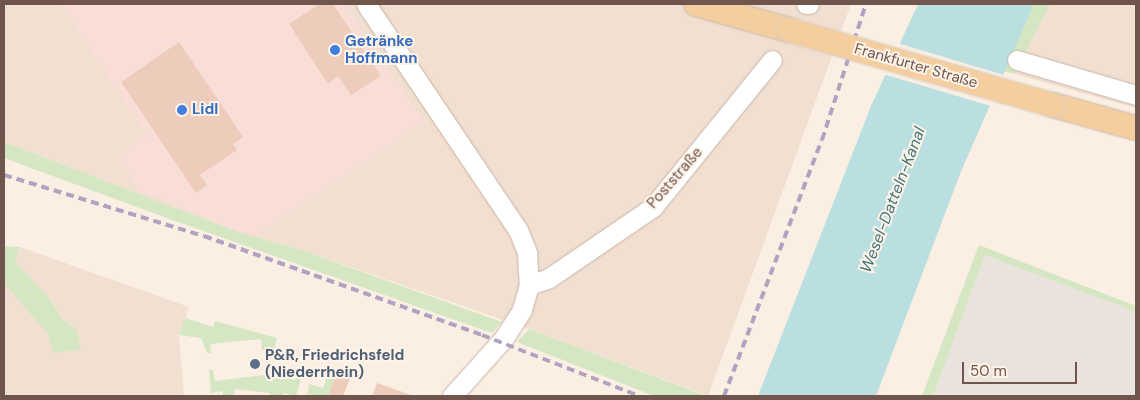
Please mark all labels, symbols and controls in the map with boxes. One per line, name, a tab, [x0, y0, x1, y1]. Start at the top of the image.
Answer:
place label: Getränke Hoffmann	[345, 32, 417, 67]
street label: Frankfurter Straße	[852, 40, 980, 92]
marker: Getränke Hoffmann	[329, 44, 341, 56]
place label: Lidl	[192, 101, 218, 119]
marker: Lidl	[176, 104, 188, 116]
water label: Wesel-Datteln-Kanal	[856, 125, 930, 275]
street label: Poststraße	[644, 144, 706, 212]
place label: P&R, Friedrichsfeld (Niederrhein)	[265, 346, 404, 381]
scale bar	[965, 352, 1080, 384]
marker: P&R, Friedrichsfeld (Niederrhein)	[249, 358, 261, 370]
text: 50 m	[970, 361, 1007, 381]

